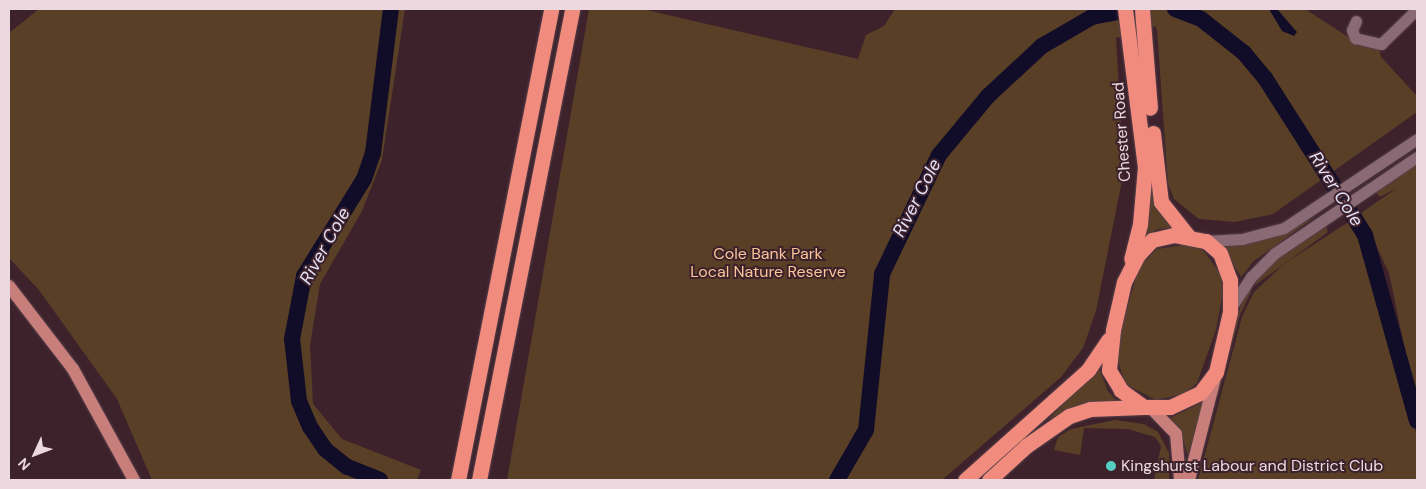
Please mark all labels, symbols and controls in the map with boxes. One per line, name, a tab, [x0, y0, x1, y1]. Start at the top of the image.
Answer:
street label: Chester Road	[1109, 81, 1135, 183]
water label: River Cole	[1304, 147, 1368, 231]
water label: River Cole	[888, 155, 946, 241]
water label: River Cole	[295, 204, 355, 288]
park label: Cole Bank Park Local Nature Reserve	[690, 244, 846, 282]
north arrow	[10, 429, 60, 479]
text: N	[14, 454, 34, 474]
place label: Kingshurst Labour and District Club	[1121, 456, 1383, 476]
marker: Kingshurst Labour and District Club	[1105, 460, 1117, 472]

